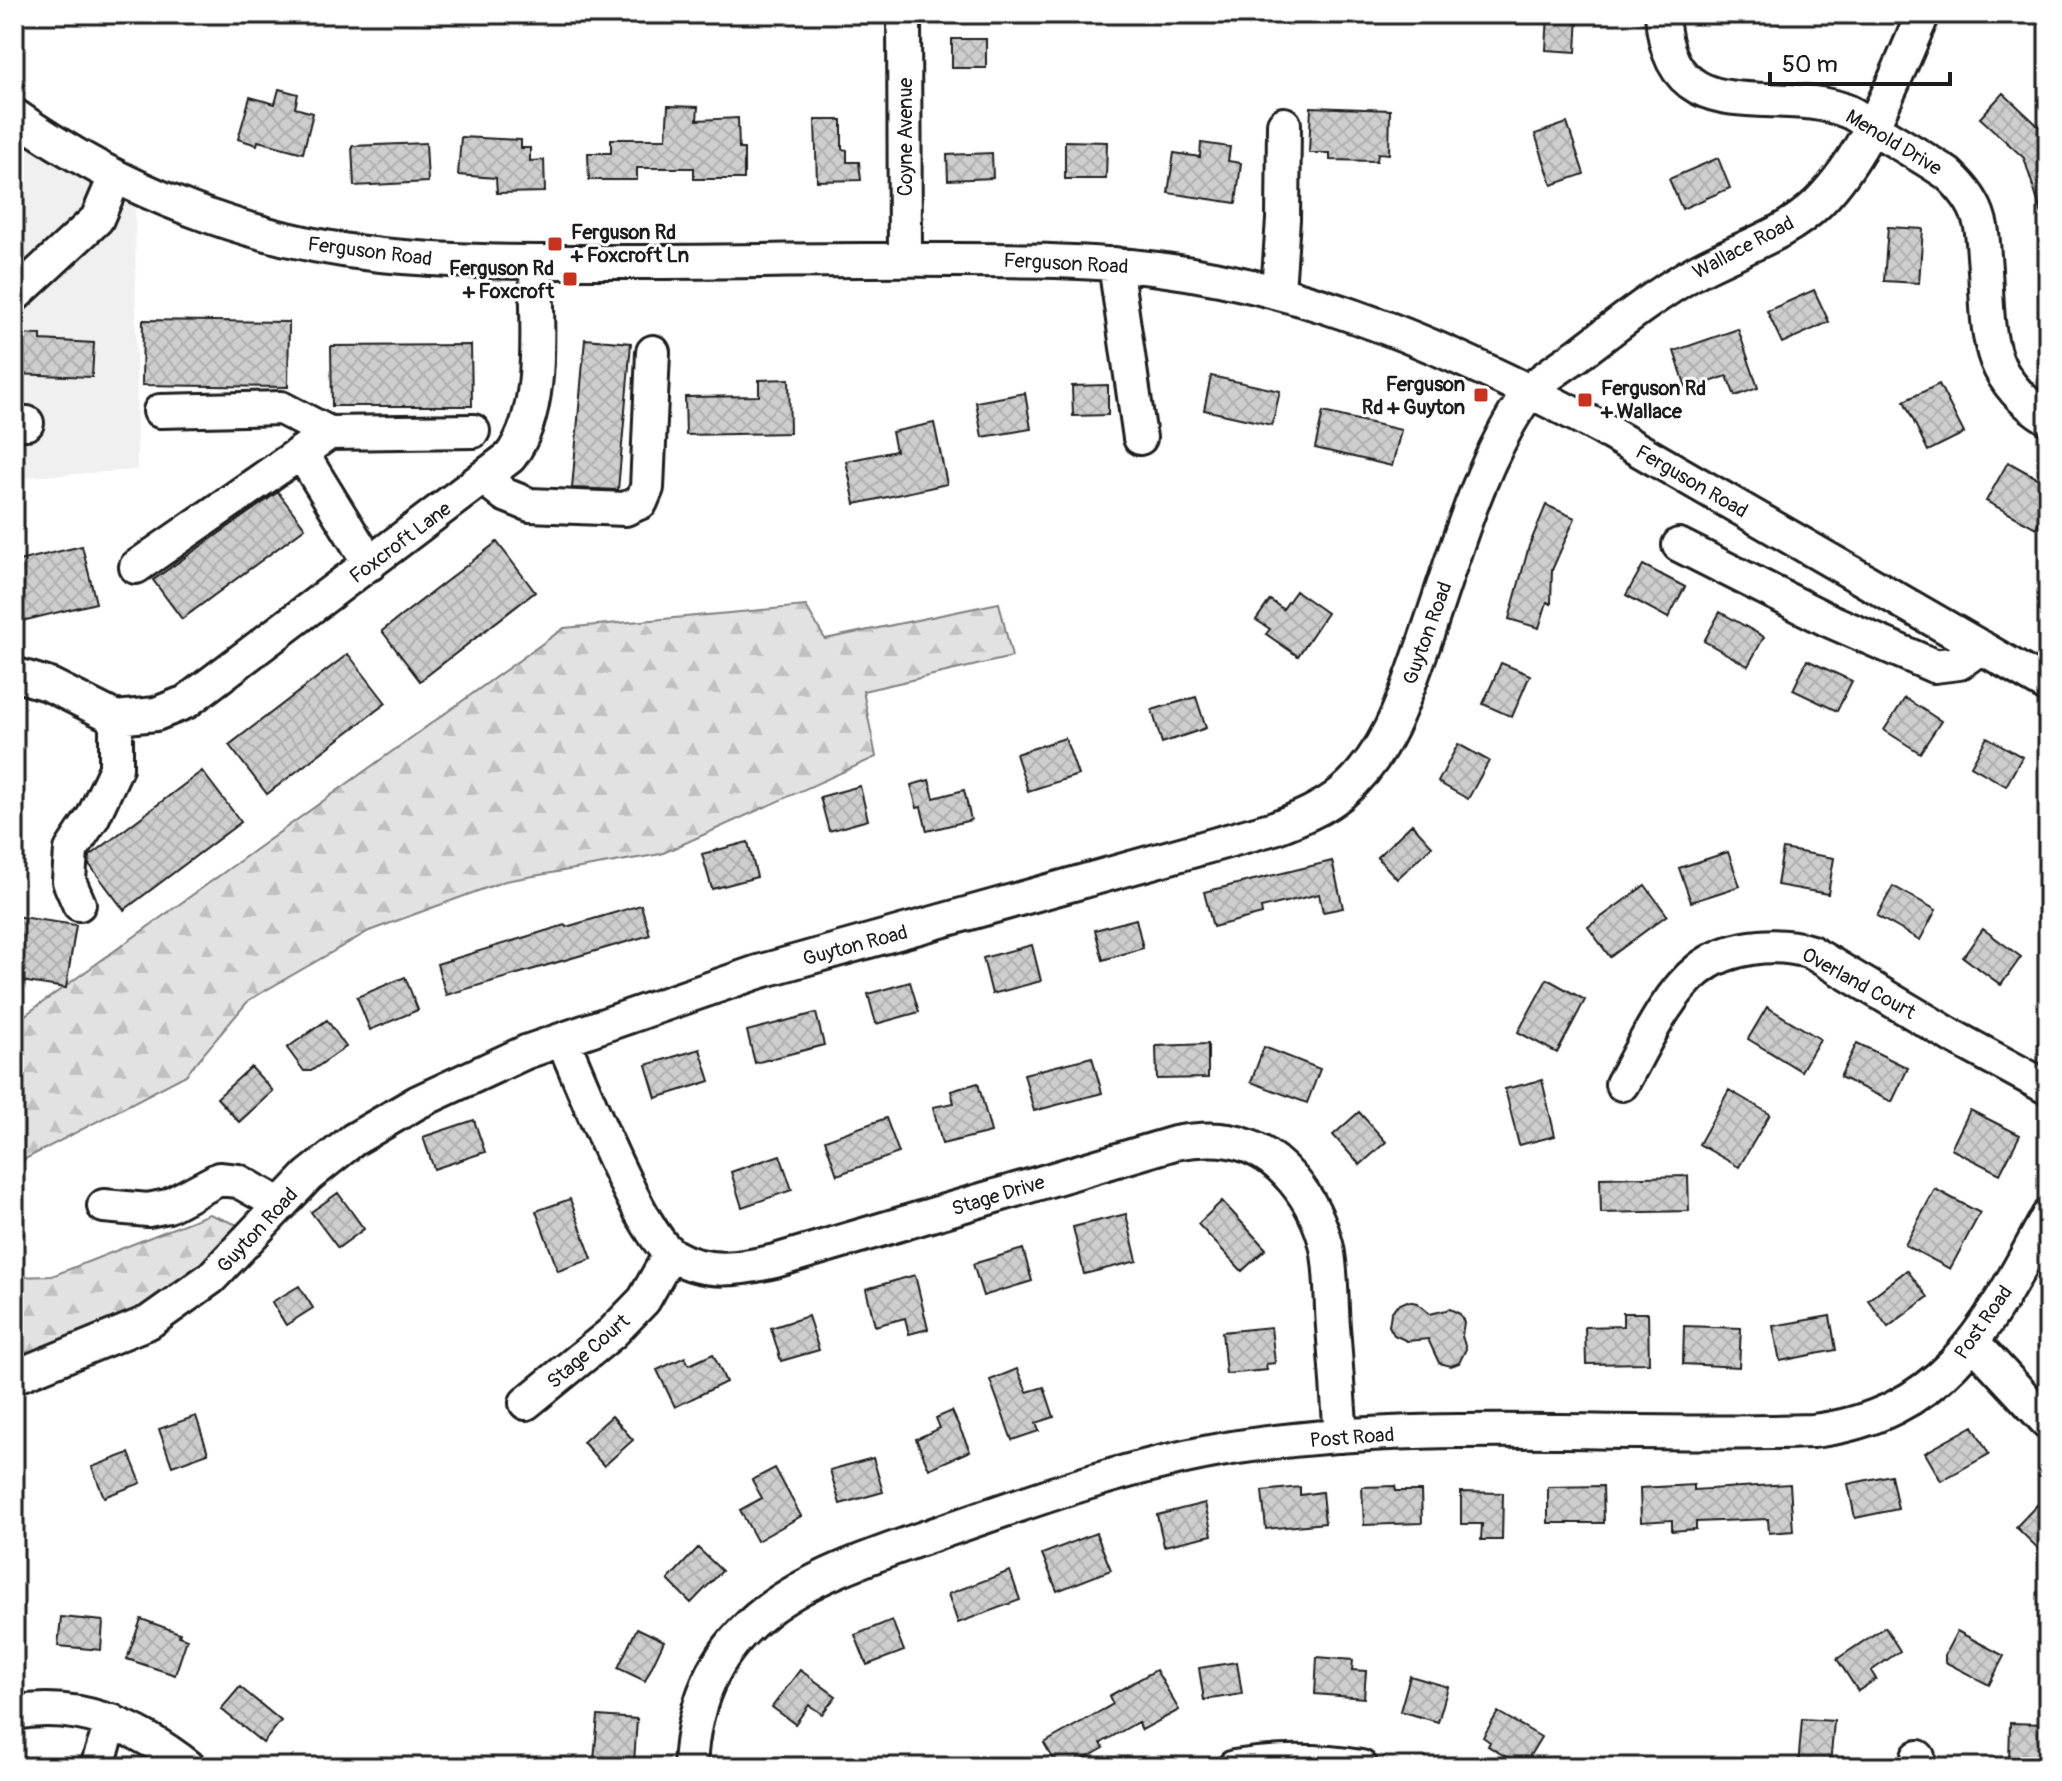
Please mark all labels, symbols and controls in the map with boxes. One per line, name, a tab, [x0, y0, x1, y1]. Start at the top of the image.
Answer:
scale bar	[1770, 36, 1950, 86]
text: 50 m	[1782, 50, 1838, 79]
street label: Coyne Avenue	[893, 78, 918, 196]
street label: Menold Drive	[1841, 104, 1947, 181]
street label: Wallace Road	[1688, 210, 1798, 285]
place label: Ferguson Rd + Foxcroft Ln	[570, 220, 689, 268]
street label: Ferguson Road	[306, 231, 434, 272]
marker: Ferguson Rd + Foxcroft Ln	[546, 235, 564, 253]
street label: Ferguson Road	[1003, 248, 1129, 279]
place label: Ferguson Rd + Foxcroft	[449, 256, 555, 304]
marker: Ferguson Rd + Foxcroft	[561, 270, 579, 288]
place label: Ferguson Rd + Guyton	[1362, 372, 1465, 420]
place label: Ferguson Rd + Wallace	[1600, 376, 1706, 424]
marker: Ferguson Rd + Guyton	[1472, 386, 1490, 404]
marker: Ferguson Rd + Wallace	[1576, 391, 1594, 409]
street label: Ferguson Road	[1631, 439, 1752, 524]
street label: Foxcroft Lane	[344, 496, 456, 589]
street label: Guyton Road	[1397, 578, 1458, 688]
street label: Guyton Road	[800, 919, 910, 971]
street label: Overland Court	[1798, 942, 1921, 1025]
street label: Stage Drive	[949, 1169, 1048, 1221]
street label: Guyton Road	[212, 1182, 303, 1278]
street label: Post Road	[1949, 1280, 2018, 1364]
street label: Stage Court	[542, 1308, 636, 1394]
street label: Post Road	[1309, 1422, 1395, 1453]

